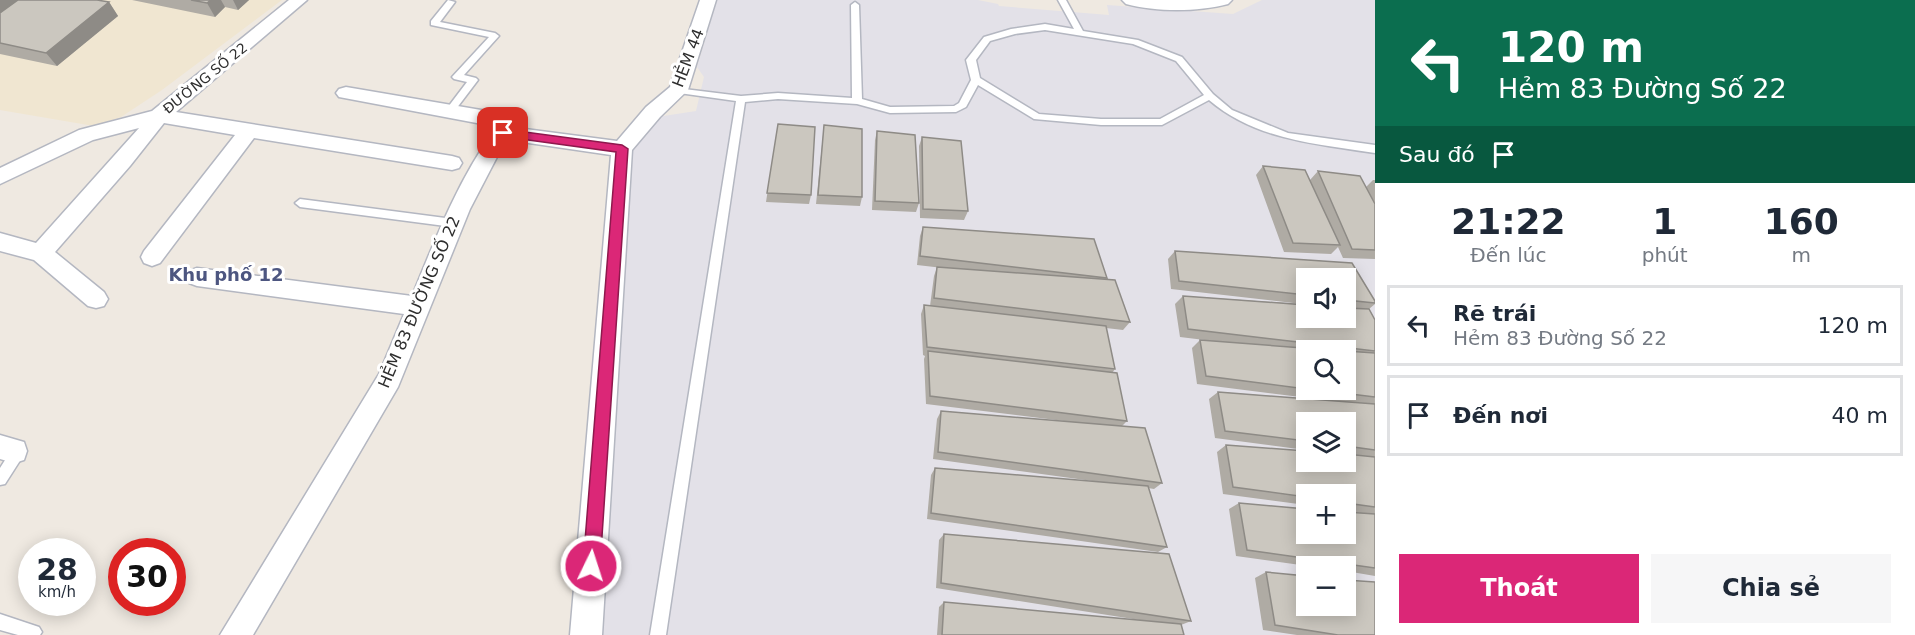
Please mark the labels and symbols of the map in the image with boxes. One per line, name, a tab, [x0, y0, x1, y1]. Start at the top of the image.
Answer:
street label: HẺM 44	[667, 26, 708, 90]
street label: ĐƯỜNG SỐ 22	[158, 38, 250, 117]
pin	[477, 107, 528, 158]
street label: HẺM 83 ĐƯỜNG SỐ 22	[372, 212, 464, 391]
district label: Khu phố 12	[168, 264, 284, 285]
position arrow	[559, 534, 623, 598]
speed limit sign: 30	[108, 538, 186, 616]

